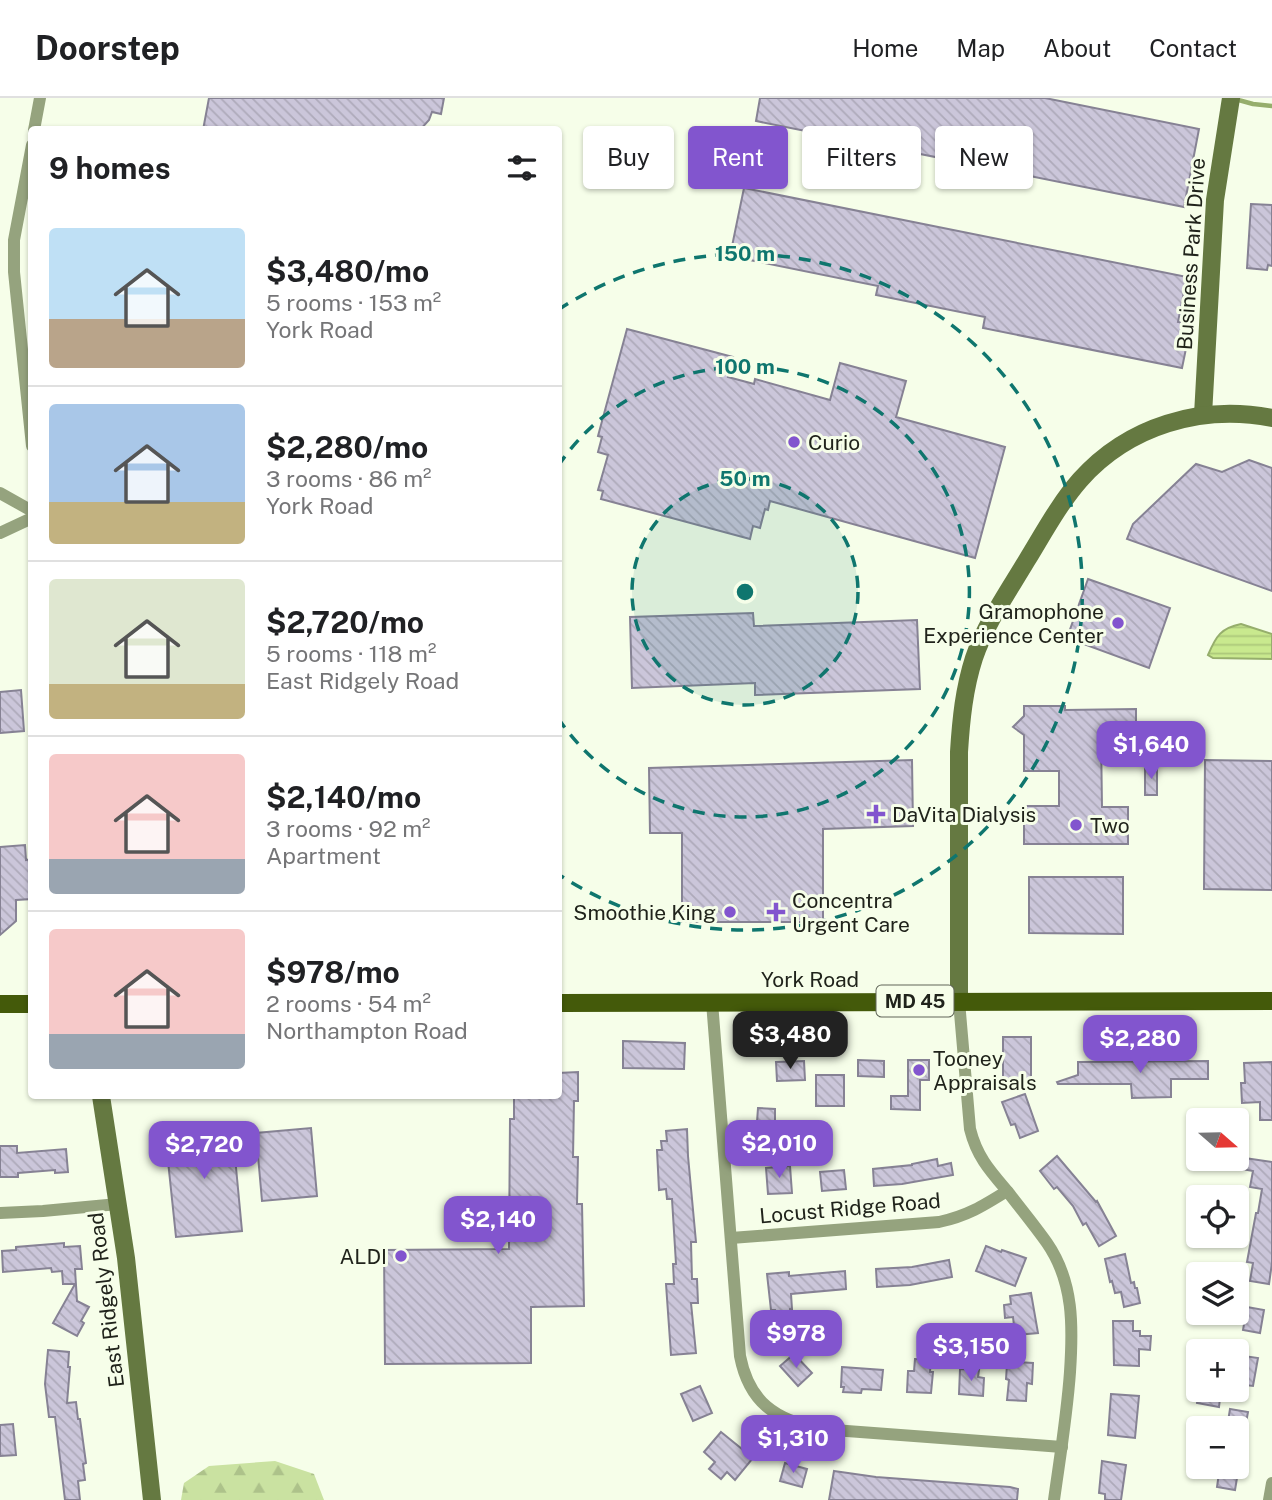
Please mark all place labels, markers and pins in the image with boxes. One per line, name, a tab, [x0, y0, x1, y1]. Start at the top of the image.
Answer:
place label: Curio	[808, 430, 860, 455]
marker: Curio	[786, 434, 802, 450]
centre of rings	[733, 580, 757, 604]
place label: Gramophone Experience Center	[923, 599, 1104, 648]
marker: Gramophone Experience Center	[1110, 615, 1126, 631]
pin: $1,640	[1094, 722, 1208, 781]
place label: DaVita Dialysis	[892, 802, 1036, 827]
marker: DaVita Dialysis	[866, 804, 886, 824]
place label: Two	[1090, 813, 1130, 838]
marker: Two	[1068, 817, 1084, 833]
place label: Concentra Urgent Care	[792, 888, 910, 937]
place label: Smoothie King	[573, 900, 716, 925]
marker: Concentra Urgent Care	[766, 902, 786, 922]
marker: Smoothie King	[722, 904, 738, 920]
pin: $3,480	[733, 1012, 847, 1071]
pin: $2,280	[1083, 1016, 1197, 1075]
place label: Tooney Appraisals	[933, 1046, 1037, 1095]
marker: Tooney Appraisals	[911, 1062, 927, 1078]
pin: $2,010	[722, 1121, 836, 1180]
pin: $2,720	[147, 1122, 261, 1181]
pin: $2,140	[441, 1196, 555, 1256]
place label: ALDI	[339, 1244, 387, 1269]
marker: ALDI	[393, 1248, 409, 1264]
pin: $978	[755, 1310, 837, 1370]
pin: $3,150	[914, 1324, 1028, 1383]
pin: $1,310	[736, 1416, 850, 1475]

